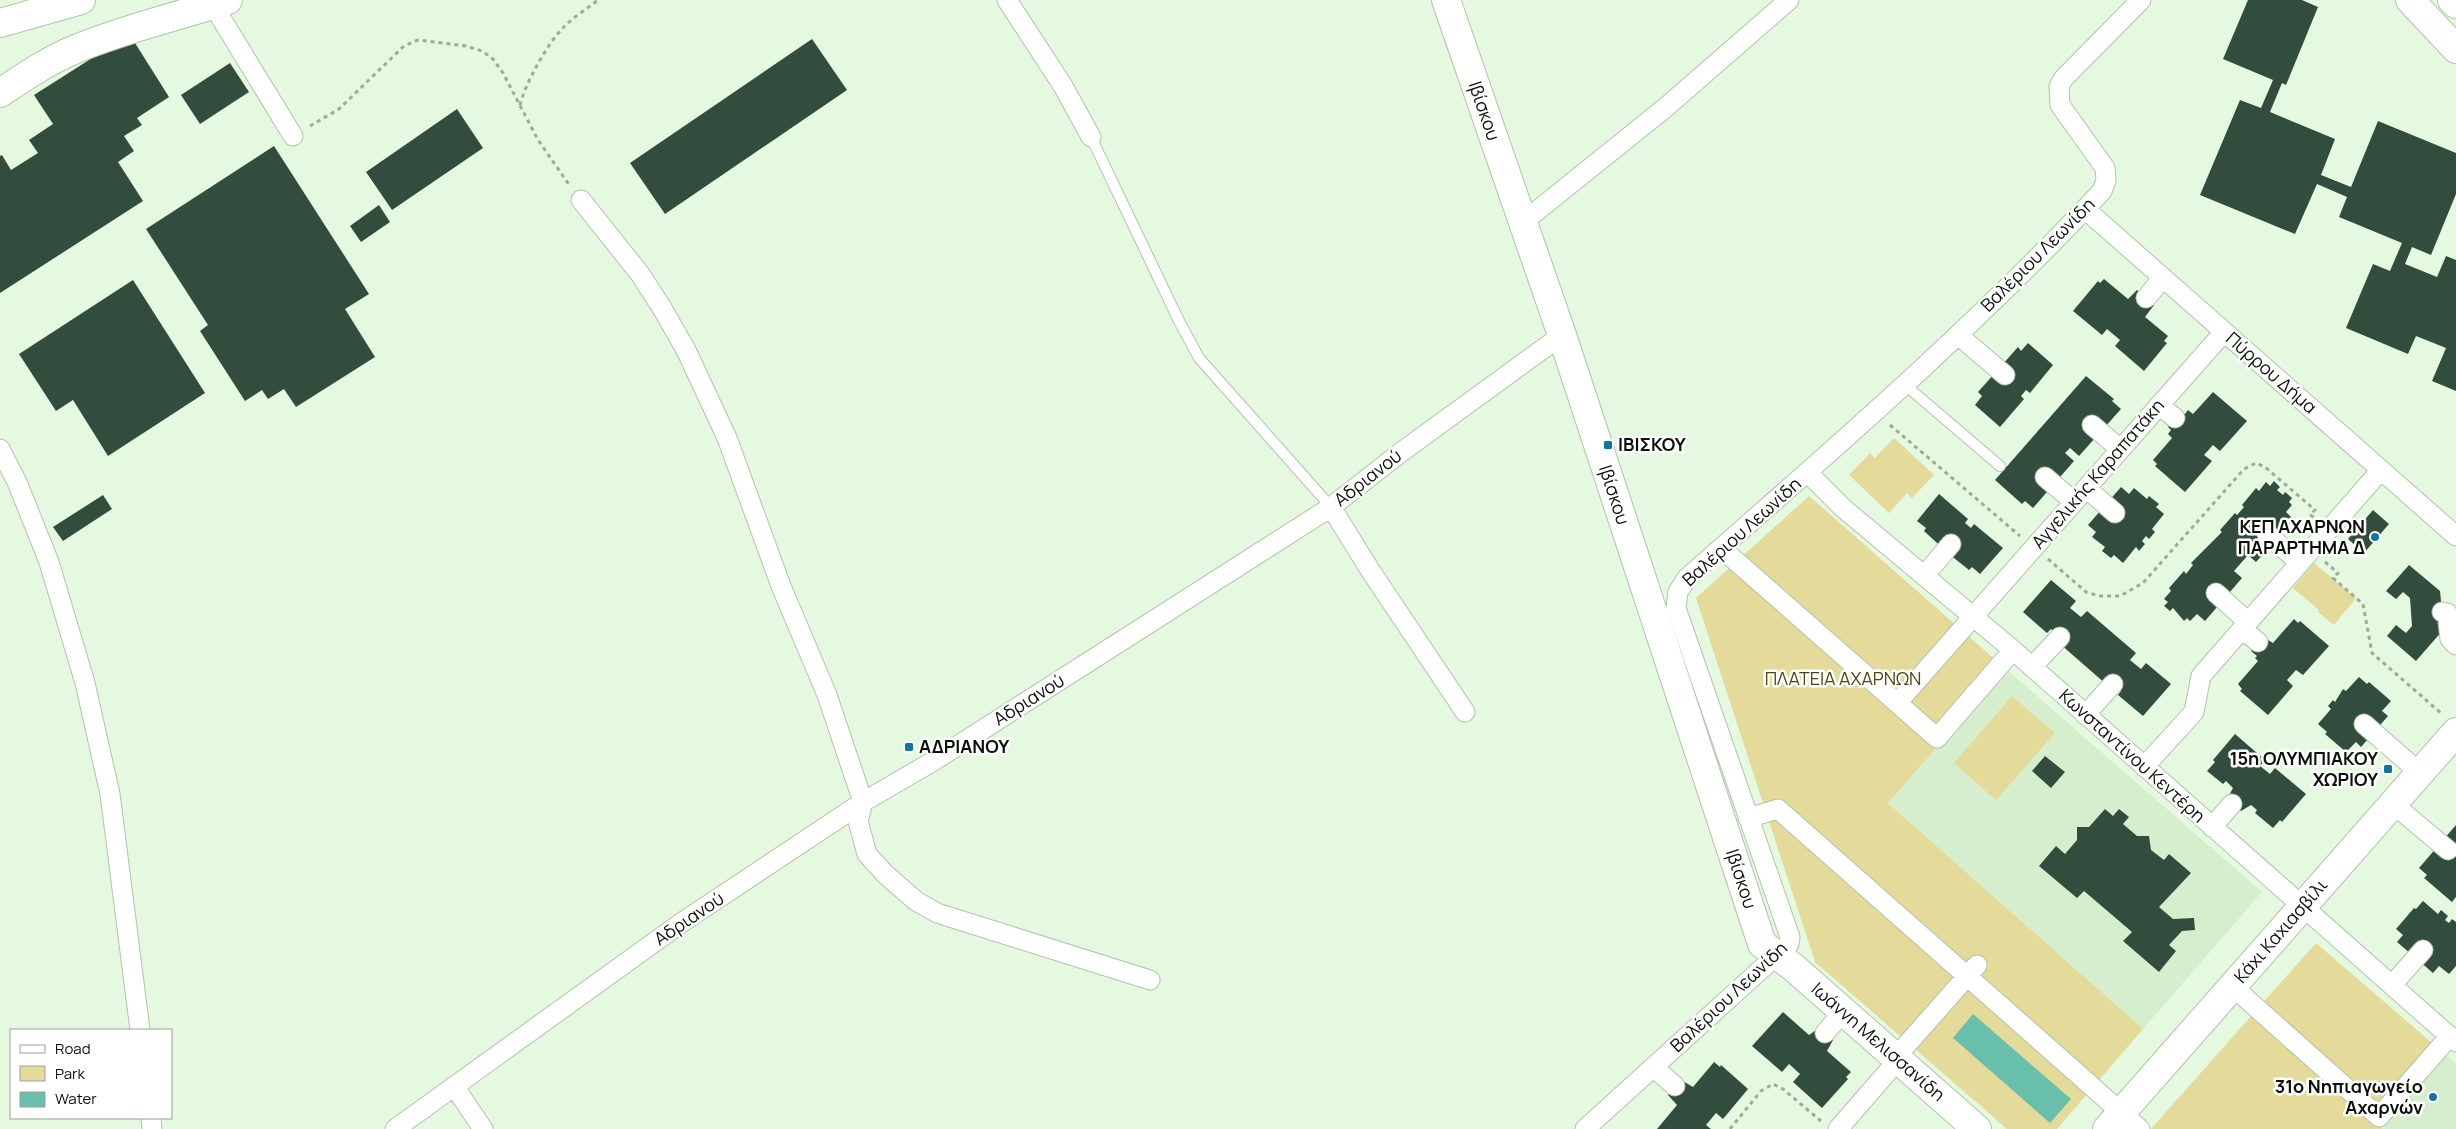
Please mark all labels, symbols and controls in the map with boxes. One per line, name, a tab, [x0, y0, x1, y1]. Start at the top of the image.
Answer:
street label: Ιβίσκου	[1464, 78, 1506, 143]
street label: Βαλέριου Λεωνίδη	[1975, 192, 2099, 316]
street label: Πύρρου Δήμα	[2221, 326, 2322, 418]
street label: Αγγελικής Καραπατάκη	[2026, 393, 2169, 553]
place label: ΙΒΙΣΚΟΥ	[1618, 432, 1686, 456]
marker: ΙΒΙΣΚΟΥ	[1602, 439, 1614, 451]
street label: Αδριανού	[1329, 443, 1406, 511]
street label: Ιβίσκου	[1594, 462, 1636, 527]
street label: Βαλέριου Λεωνίδη	[1677, 472, 1806, 591]
place label: ΚΕΠ ΑΧΑΡΝΩΝ ΠΑΡΑΡΤΗΜΑ Δ	[2238, 514, 2365, 559]
marker: ΚΕΠ ΑΧΑΡΝΩΝ ΠΑΡΑΡΤΗΜΑ Δ	[2369, 531, 2381, 543]
park label: ΠΛΑΤΕΙΑ ΑΧΑΡΝΩΝ	[1765, 666, 1921, 690]
street label: Αδριανού	[988, 668, 1069, 730]
street label: Κωνσταντίνου Κεντέρη	[2054, 683, 2211, 827]
place label: ΑΔΡΙΑΝΟΥ	[919, 734, 1009, 758]
marker: ΑΔΡΙΑΝΟΥ	[903, 741, 915, 753]
place label: 15η ΟΛΥΜΠΙΑΚΟΥ ΧΩΡΙΟΥ	[2230, 746, 2378, 791]
marker: 15η ΟΛΥΜΠΙΑΚΟΥ ΧΩΡΙΟΥ	[2382, 763, 2394, 775]
street label: Ιβίσκου	[1721, 846, 1763, 911]
street label: Κάχι Καχιασβίλι	[2228, 873, 2332, 988]
street label: Αδριανού	[649, 886, 728, 950]
street label: Βαλέριου Λεωνίδη	[1665, 936, 1792, 1057]
street label: Ιωάννη Μελισσανίδη	[1807, 977, 1951, 1106]
legend	[10, 1029, 172, 1119]
text: Road	[55, 1038, 91, 1059]
text: Park	[55, 1063, 85, 1084]
place label: 31ο Νηπιαγωγείο Αχαρνών	[2275, 1074, 2423, 1119]
text: Water	[55, 1088, 97, 1109]
marker: 31ο Νηπιαγωγείο Αχαρνών	[2427, 1091, 2439, 1103]

